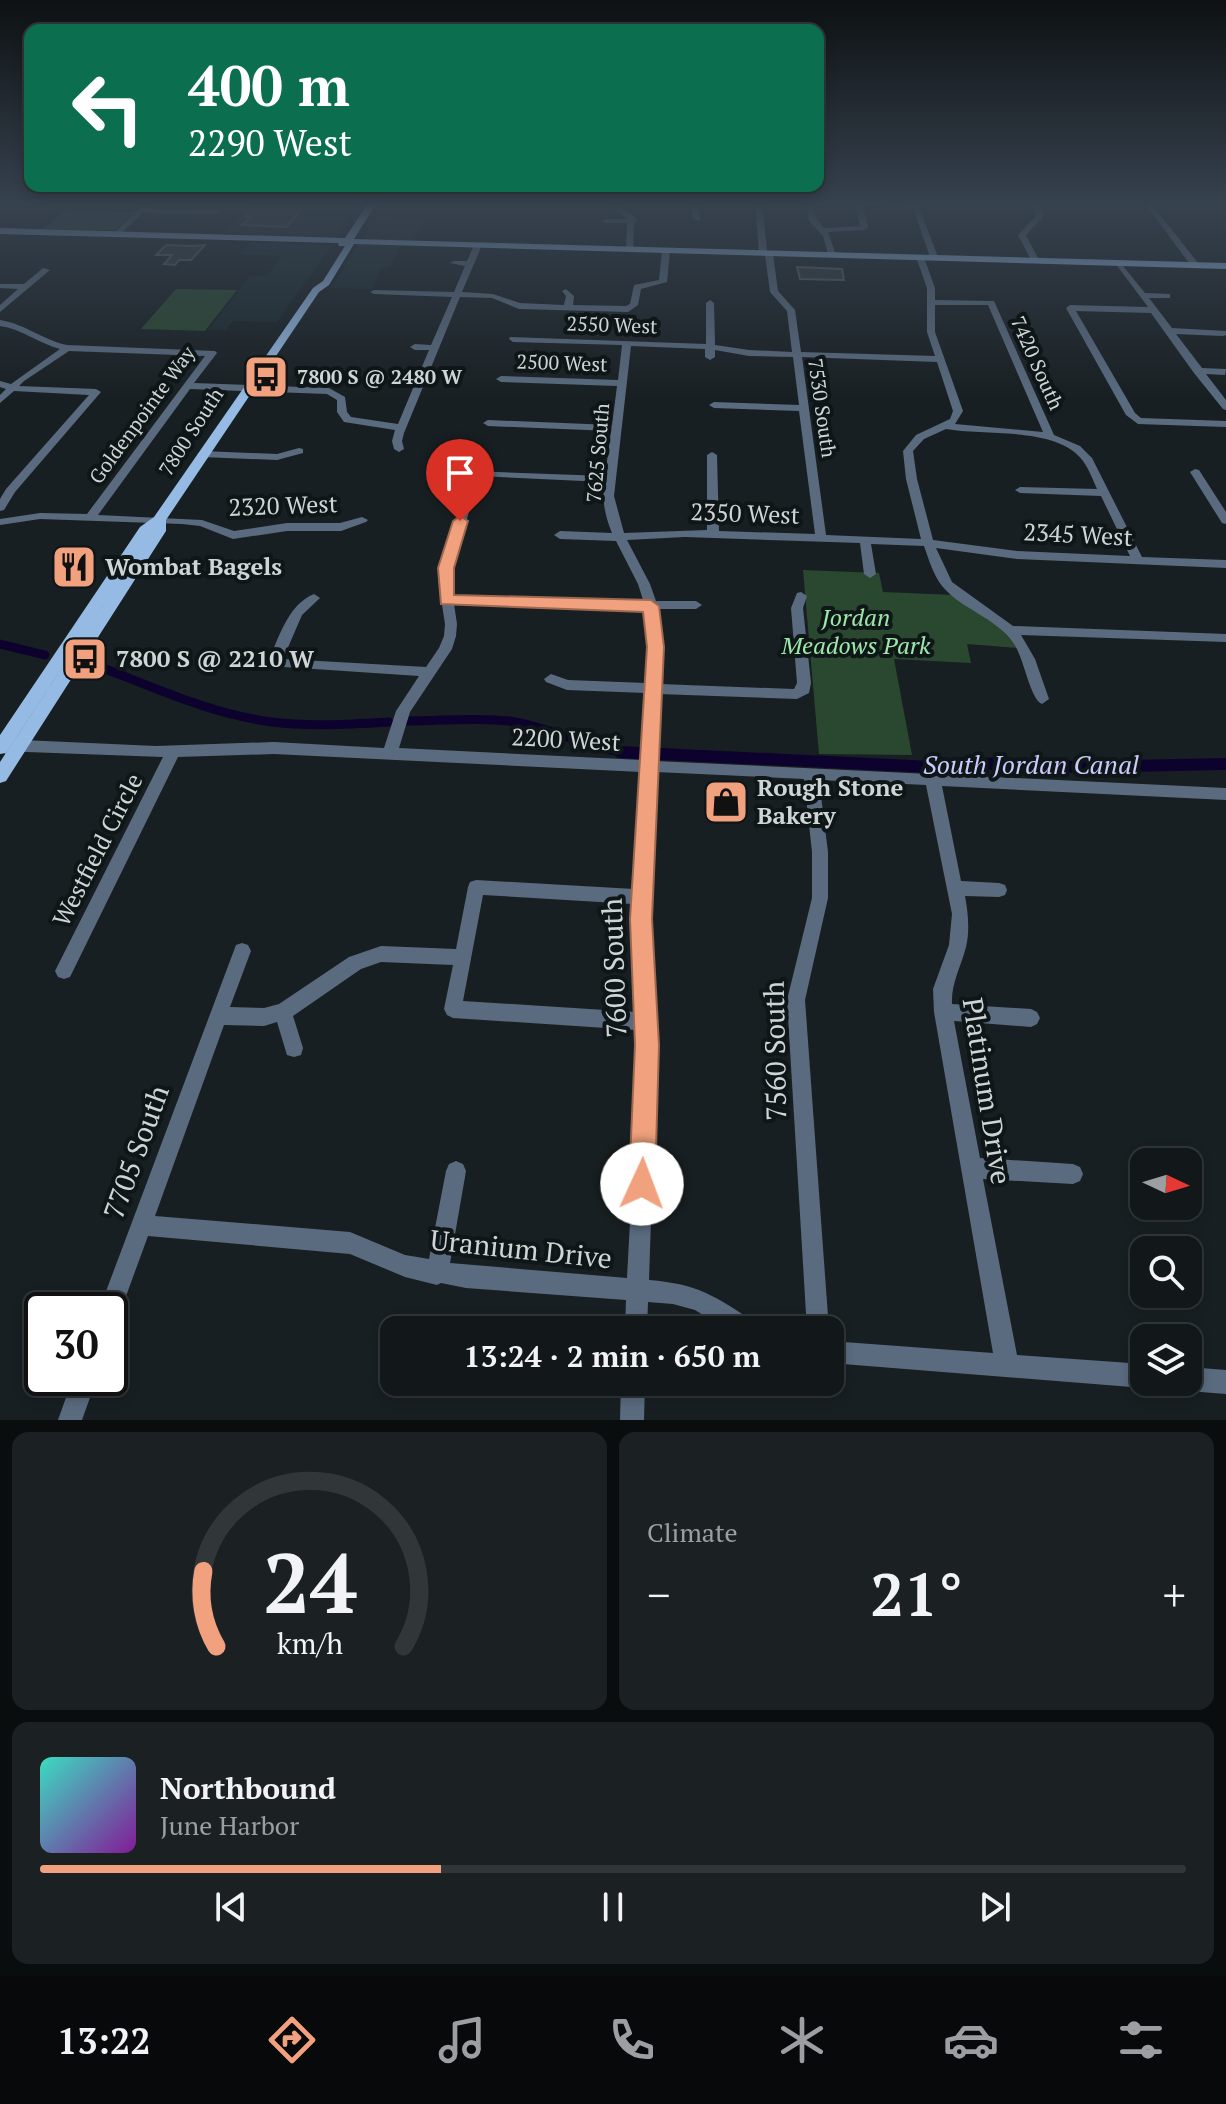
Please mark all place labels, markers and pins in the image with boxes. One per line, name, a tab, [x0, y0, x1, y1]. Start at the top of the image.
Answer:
bus stop icon: 7800 S @ 2480 W	[242, 353, 290, 401]
place label: 7800 S @ 2480 W	[297, 363, 462, 390]
pin	[426, 439, 494, 521]
restaurant icon: Wombat Bagels	[50, 543, 98, 591]
place label: Wombat Bagels	[105, 550, 282, 582]
bus stop icon: 7800 S @ 2210 W	[61, 635, 109, 683]
place label: 7800 S @ 2210 W	[116, 642, 314, 674]
place label: Rough Stone Bakery	[757, 771, 903, 831]
shop icon: Rough Stone Bakery	[702, 778, 750, 826]

